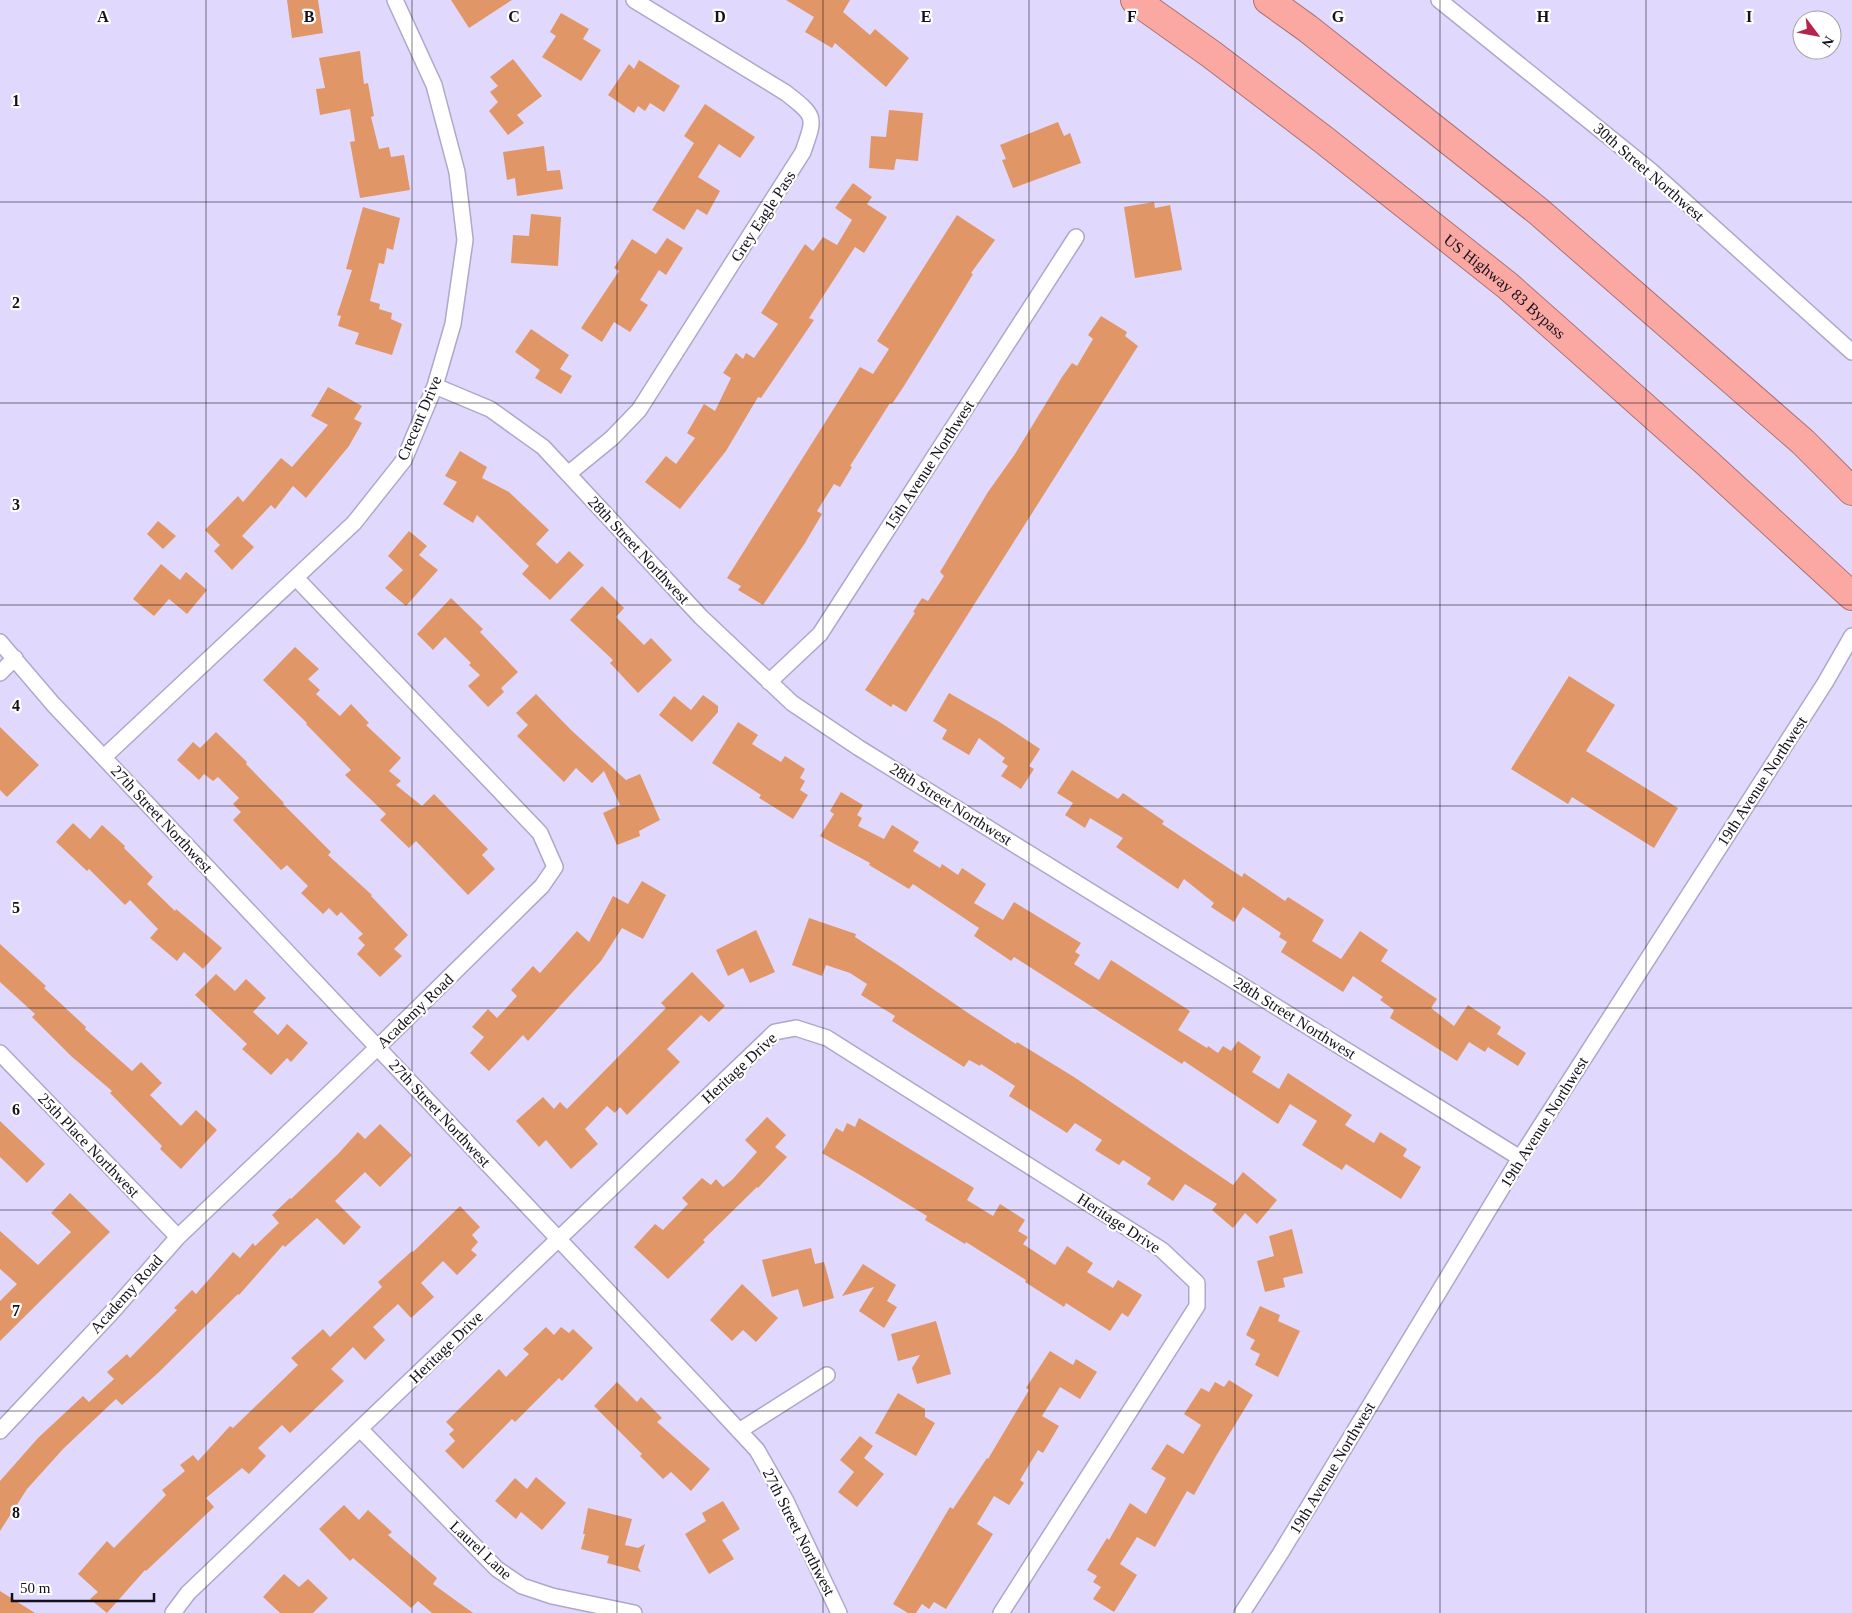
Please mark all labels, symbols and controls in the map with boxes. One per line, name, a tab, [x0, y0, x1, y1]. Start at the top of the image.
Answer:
text: A	[97, 8, 109, 25]
text: B	[304, 8, 315, 25]
text: C	[508, 8, 520, 25]
text: D	[714, 8, 726, 25]
text: E	[921, 8, 931, 25]
text: F	[1127, 8, 1137, 25]
text: G	[1332, 8, 1345, 25]
text: H	[1537, 8, 1550, 25]
text: I	[1746, 8, 1752, 25]
north arrow	[1792, 10, 1842, 60]
text: N	[1819, 33, 1837, 50]
text: 1	[12, 92, 20, 109]
street label: 30th Street Northwest	[1590, 120, 1708, 225]
street label: Grey Eagle Pass	[727, 167, 800, 265]
street label: US Highway 83 Bypass	[1441, 230, 1569, 342]
text: 2	[12, 294, 20, 311]
street label: Crecent Drive	[394, 373, 444, 463]
street label: 15th Avenue Northwest	[881, 397, 977, 533]
street label: 28th Street Northwest	[585, 493, 693, 608]
text: 3	[12, 496, 20, 513]
text: 4	[12, 697, 20, 714]
street label: 19th Avenue Northwest	[1714, 713, 1810, 849]
street label: 28th Street Northwest	[887, 760, 1016, 849]
street label: 27th Street Northwest	[108, 762, 216, 877]
text: 5	[12, 899, 20, 916]
street label: Academy Road	[373, 970, 457, 1052]
street label: 28th Street Northwest	[1231, 974, 1360, 1063]
street label: Heritage Drive	[698, 1029, 780, 1108]
street label: 19th Avenue Northwest	[1497, 1053, 1591, 1190]
street label: 27th Street Northwest	[386, 1056, 494, 1171]
street label: 25th Place Northwest	[35, 1090, 143, 1201]
text: 6	[12, 1101, 20, 1118]
street label: Heritage Drive	[1074, 1190, 1164, 1257]
street label: Academy Road	[87, 1251, 166, 1337]
text: 7	[12, 1302, 20, 1319]
street label: Heritage Drive	[406, 1308, 487, 1387]
street label: 19th Avenue Northwest	[1286, 1399, 1378, 1537]
street label: 27th Street Northwest	[760, 1466, 839, 1599]
text: 8	[12, 1504, 20, 1521]
street label: Laurel Lane	[447, 1517, 515, 1583]
scale bar	[12, 1570, 155, 1602]
text: 50 m	[20, 1580, 51, 1596]

